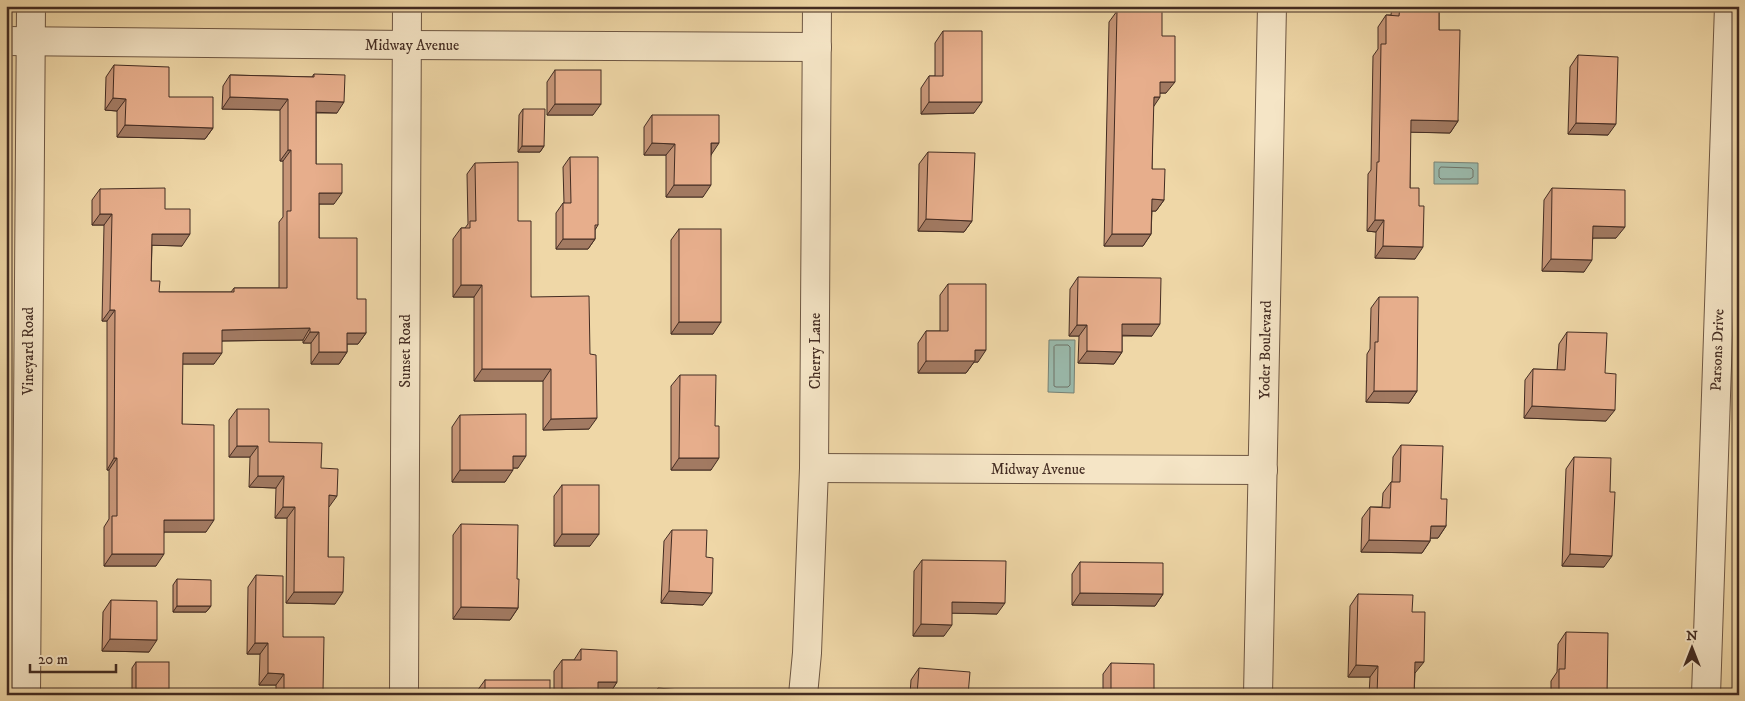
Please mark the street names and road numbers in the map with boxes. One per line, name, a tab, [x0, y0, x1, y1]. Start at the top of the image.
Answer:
street label: Midway Avenue	[365, 36, 459, 55]
street label: Yoder Boulevard	[1255, 300, 1276, 400]
street label: Vineyard Road	[19, 306, 38, 396]
street label: Parsons Drive	[1707, 308, 1728, 392]
street label: Cherry Lane	[806, 313, 825, 389]
street label: Sunset Road	[396, 314, 415, 388]
street label: Midway Avenue	[991, 460, 1085, 479]

